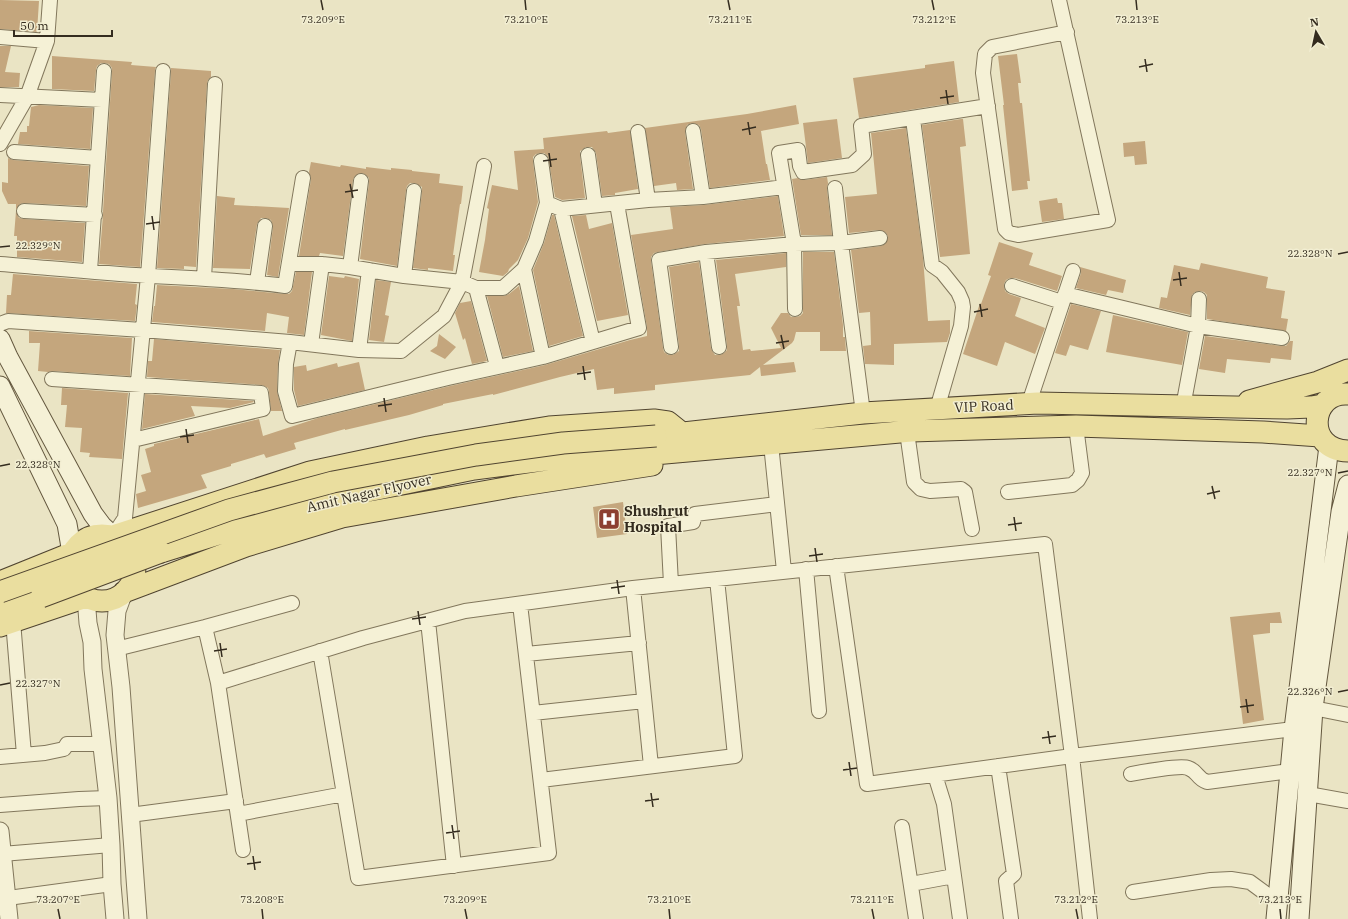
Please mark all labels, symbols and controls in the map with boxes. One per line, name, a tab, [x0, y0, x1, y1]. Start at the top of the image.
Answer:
scale bar	[14, 12, 112, 38]
north arrow	[1296, 12, 1336, 52]
text: 73.209°E	[301, 13, 345, 26]
text: 73.210°E	[504, 13, 548, 26]
text: 73.211°E	[708, 13, 752, 26]
text: 73.212°E	[912, 13, 956, 26]
text: 73.213°E	[1115, 13, 1159, 26]
text: N	[1309, 14, 1320, 30]
text: 50 m	[20, 18, 49, 33]
text: 22.329°N	[15, 239, 61, 252]
text: 22.328°N	[1287, 247, 1333, 260]
street label: VIP Road	[954, 395, 1015, 417]
text: 22.328°N	[15, 458, 61, 471]
text: 22.327°N	[1287, 466, 1333, 479]
street label: Amit Nagar Flyover	[305, 470, 434, 516]
place label: Shushrut Hospital	[624, 502, 689, 536]
hospital icon: Shushrut Hospital	[596, 506, 622, 532]
text: 22.327°N	[15, 677, 61, 690]
text: 22.326°N	[1287, 685, 1333, 698]
text: 73.207°E	[36, 893, 80, 906]
text: 73.208°E	[240, 893, 284, 906]
text: 73.209°E	[443, 893, 487, 906]
text: 73.210°E	[647, 893, 691, 906]
text: 73.211°E	[850, 893, 894, 906]
text: 73.212°E	[1054, 893, 1098, 906]
text: 73.213°E	[1258, 893, 1302, 906]

